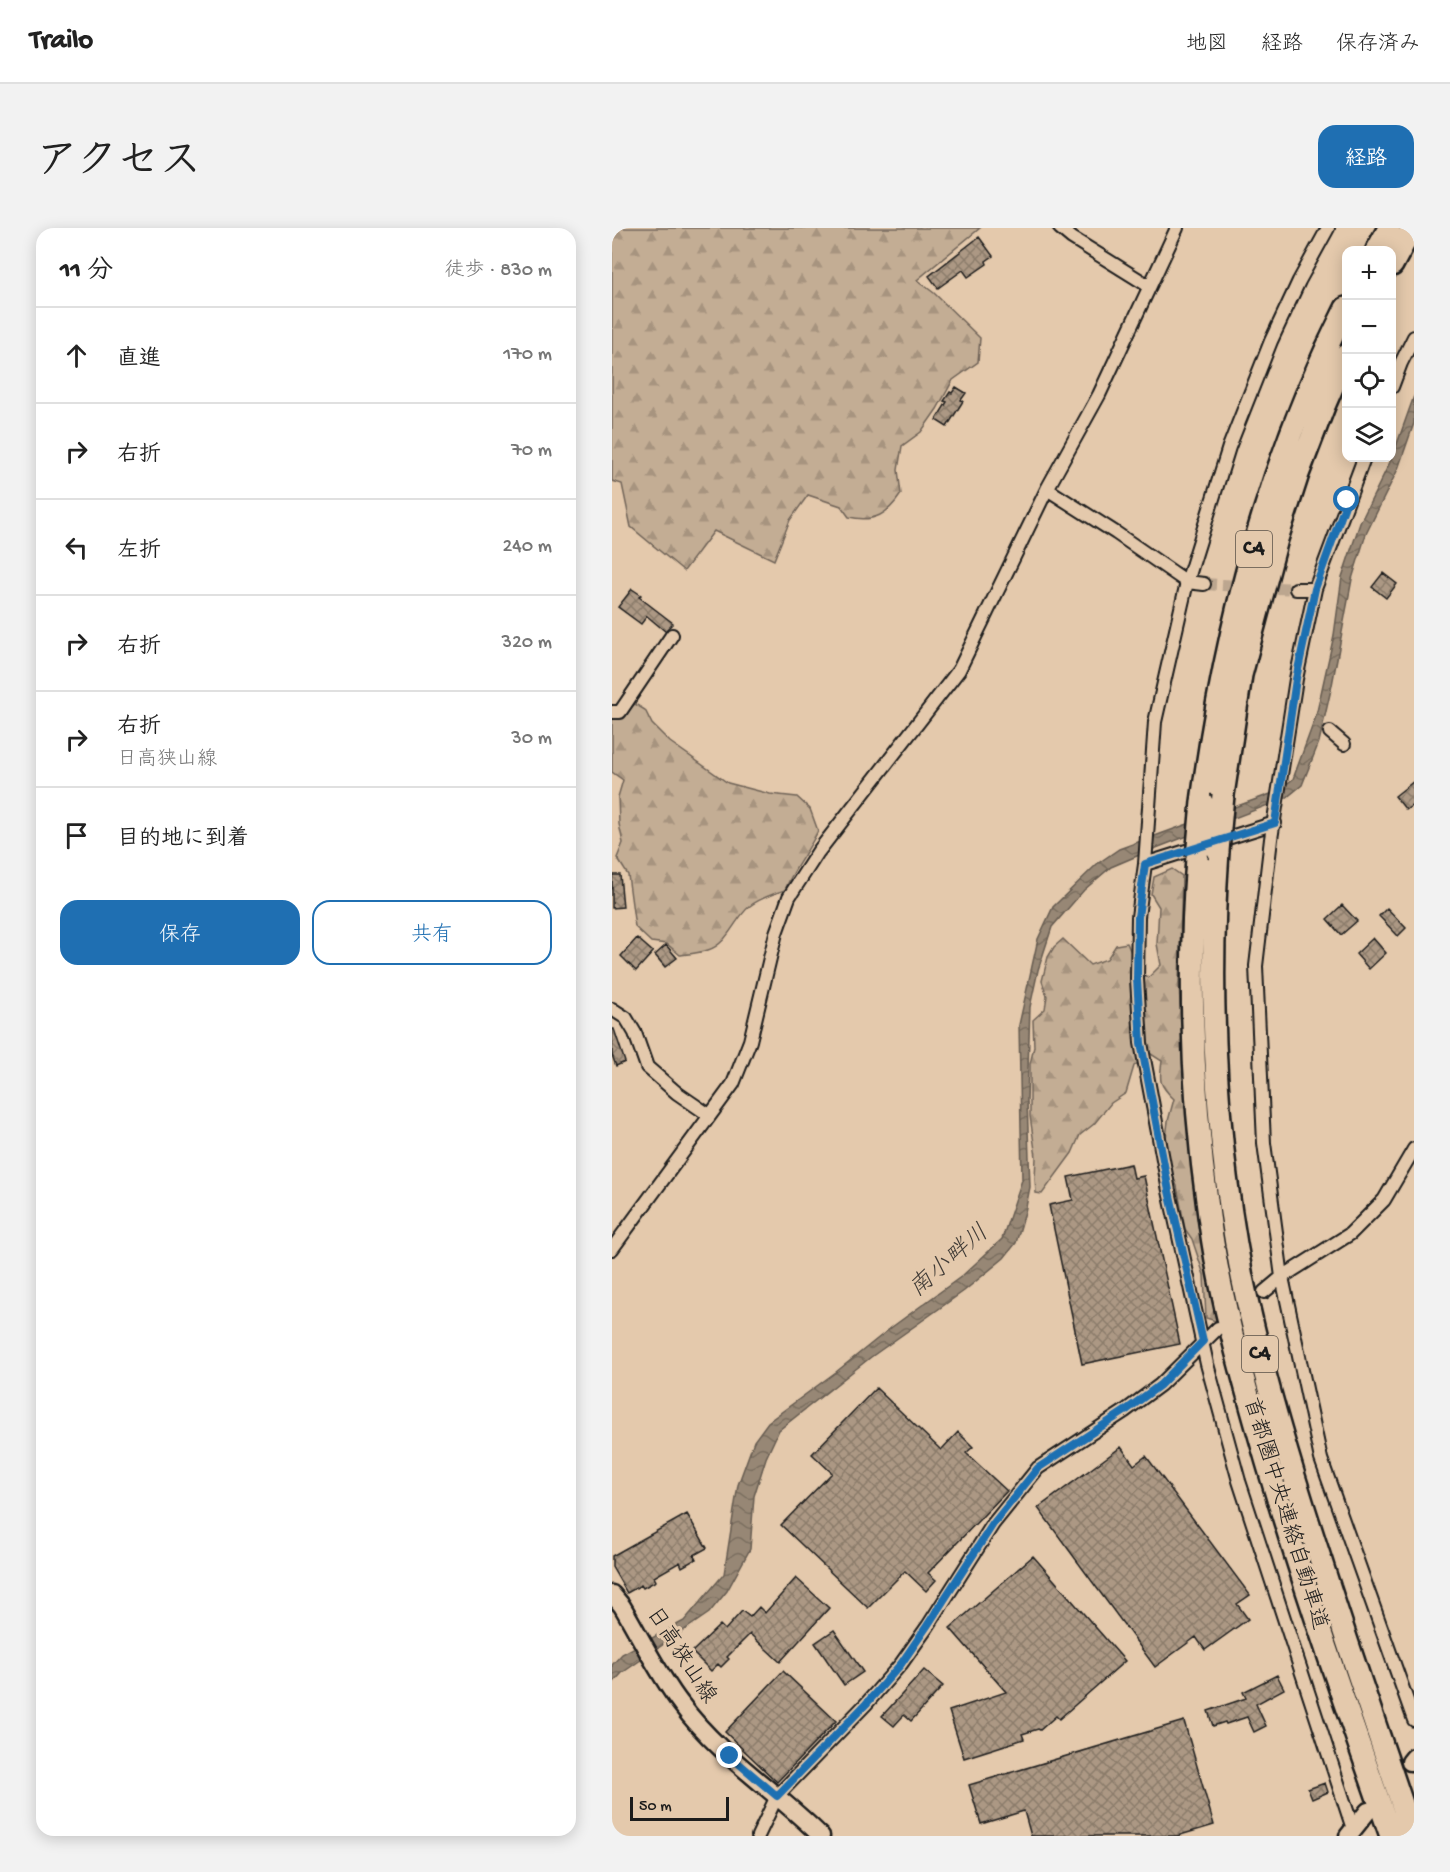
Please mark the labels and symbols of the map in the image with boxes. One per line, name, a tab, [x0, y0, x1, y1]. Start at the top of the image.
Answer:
route start	[1333, 486, 1359, 512]
road number: C4	[1236, 531, 1272, 567]
water label: 南小畔川	[904, 1219, 996, 1304]
road number: C4	[1242, 1336, 1278, 1372]
street label: 首都圏中央連絡自動車道	[1236, 1394, 1334, 1634]
street label: 日高狭山線	[639, 1602, 722, 1709]
route end	[716, 1742, 742, 1768]
scale bar	[630, 1794, 729, 1822]

